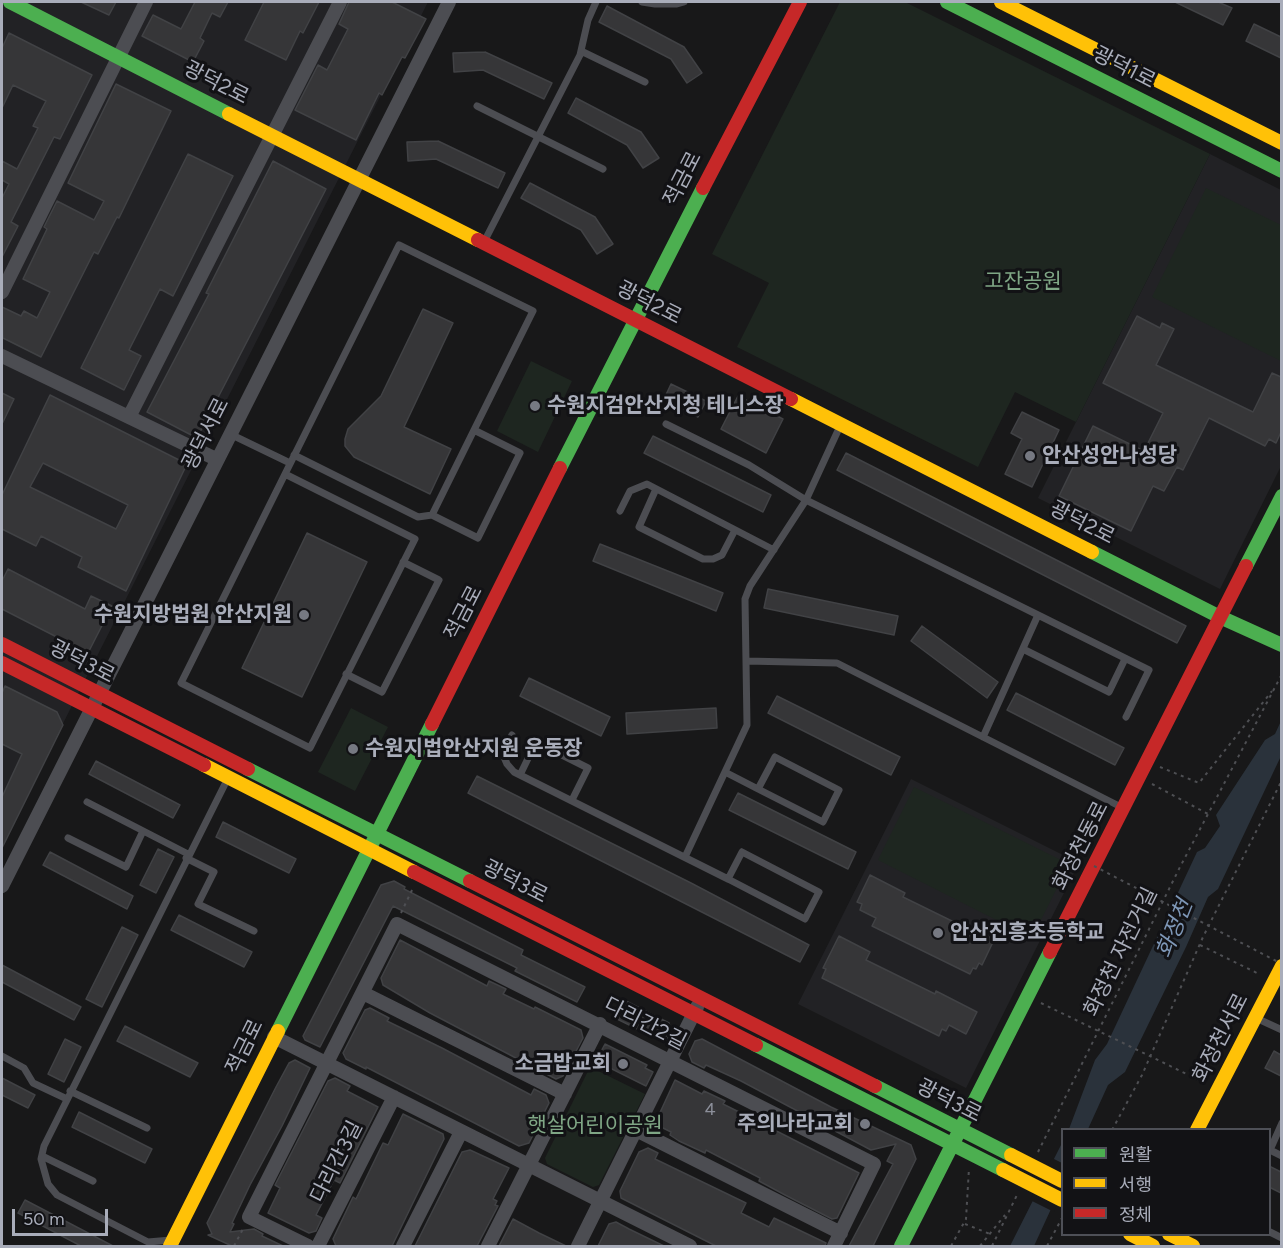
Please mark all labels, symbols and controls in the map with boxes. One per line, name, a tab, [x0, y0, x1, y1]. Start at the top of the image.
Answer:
street label: 광덕1로	[1089, 42, 1159, 94]
street label: 광덕2로	[179, 56, 253, 110]
street label: 적금로	[659, 147, 707, 211]
park label: 고잔공원	[984, 269, 1062, 295]
street label: 광덕2로	[612, 276, 686, 330]
place label: 수원지검안산지청 테니스장	[547, 393, 784, 419]
street label: 광덕서로	[177, 394, 235, 474]
marker: 수원지검안산지청 테니스장	[528, 399, 542, 413]
place label: 안산성안나성당	[1042, 443, 1177, 469]
marker: 안산성안나성당	[1023, 449, 1037, 463]
street label: 광덕2로	[1045, 496, 1119, 550]
street label: 적금로	[440, 581, 488, 645]
place label: 수원지방법원 안산지원	[94, 602, 292, 628]
marker: 수원지방법원 안산지원	[297, 608, 311, 622]
street label: 광덕3로	[45, 635, 119, 689]
place label: 수원지법안산지원 운동장	[365, 736, 583, 762]
marker: 수원지법안산지원 운동장	[346, 742, 360, 756]
street label: 화정천동로	[1048, 797, 1114, 895]
street label: 광덕3로	[478, 855, 552, 909]
street label: 화정천 자전거길	[1079, 883, 1163, 1021]
water label: 화정천	[1151, 896, 1199, 962]
place label: 안산진흥초등학교	[950, 920, 1105, 946]
marker: 안산진흥초등학교	[931, 926, 945, 940]
street label: 화정천서로	[1188, 989, 1254, 1087]
street label: 다리간2길	[600, 993, 690, 1055]
street label: 적금로	[221, 1015, 269, 1079]
place label: 소금밥교회	[514, 1051, 611, 1077]
marker: 소금밥교회	[616, 1057, 630, 1071]
street label: 광덕3로	[912, 1074, 986, 1128]
house number: 4	[704, 1099, 716, 1121]
place label: 주의나라교회	[737, 1111, 853, 1137]
park label: 햇살어린이공원	[527, 1113, 663, 1139]
street label: 다리간3길	[306, 1117, 368, 1207]
marker: 주의나라교회	[858, 1117, 872, 1131]
legend	[1061, 1128, 1271, 1236]
text: 원활	[1119, 1144, 1152, 1166]
text: 서행	[1119, 1174, 1152, 1196]
scale bar	[15, 1197, 111, 1235]
text: 정체	[1119, 1204, 1152, 1226]
text: 50 m	[23, 1208, 65, 1230]

